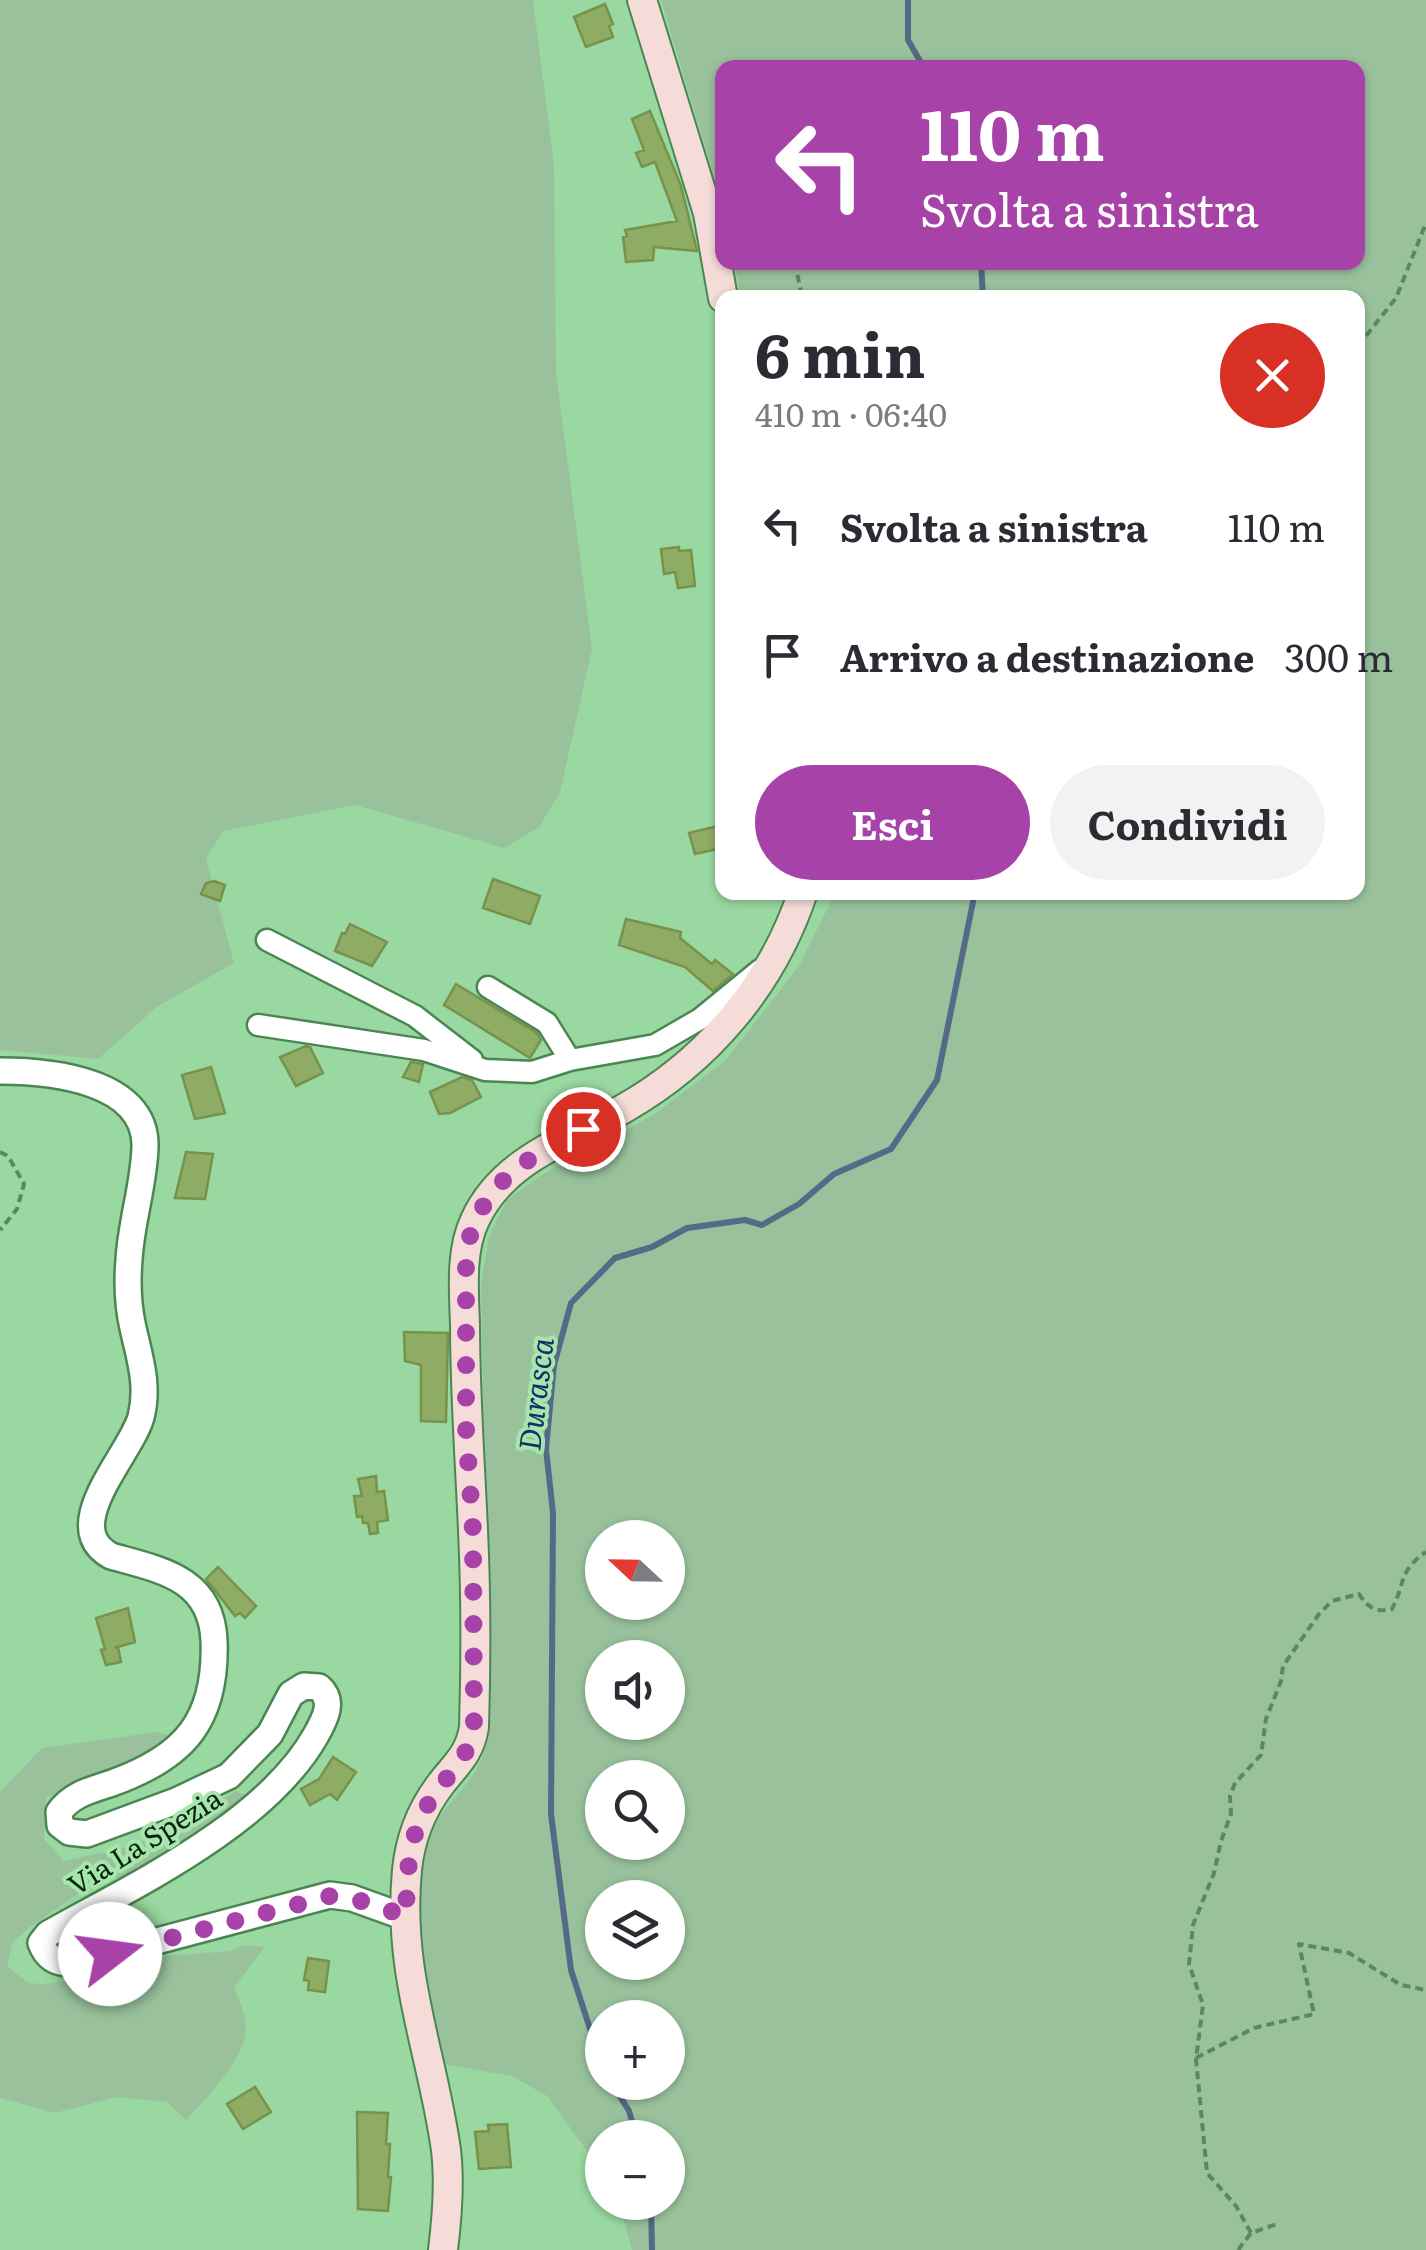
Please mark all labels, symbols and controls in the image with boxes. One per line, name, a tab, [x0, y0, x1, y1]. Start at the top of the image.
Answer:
text: 110 m	[920, 79, 1105, 183]
icon: left	[755, 100, 885, 230]
text: Svolta a sinistra	[920, 174, 1259, 241]
text: 6 min	[755, 307, 925, 396]
button: close	[1220, 323, 1325, 428]
text: 410 m · 06:40	[755, 389, 947, 437]
text: Svolta a sinistra	[840, 497, 1148, 554]
text: 110 m	[1228, 497, 1325, 554]
icon: left	[755, 498, 810, 553]
text: Arrivo a destinazione	[840, 627, 1254, 684]
text: 300 m	[1284, 627, 1393, 684]
icon: arrive	[755, 628, 810, 683]
button: Esci	[755, 765, 1030, 880]
button: Condividi	[1050, 765, 1325, 880]
pin	[541, 1087, 626, 1172]
icon: arrive	[556, 1102, 611, 1157]
water label: Durasca	[505, 1335, 563, 1453]
north arrow	[585, 1520, 685, 1620]
map controls	[585, 1520, 685, 2220]
button: sound	[585, 1640, 685, 1740]
button: search	[585, 1760, 685, 1860]
street label: Via La Spezia	[59, 1776, 229, 1904]
button: layers	[585, 1880, 685, 1980]
position arrow	[58, 1902, 162, 2006]
button: +	[585, 2000, 685, 2100]
button: −	[585, 2120, 685, 2220]

